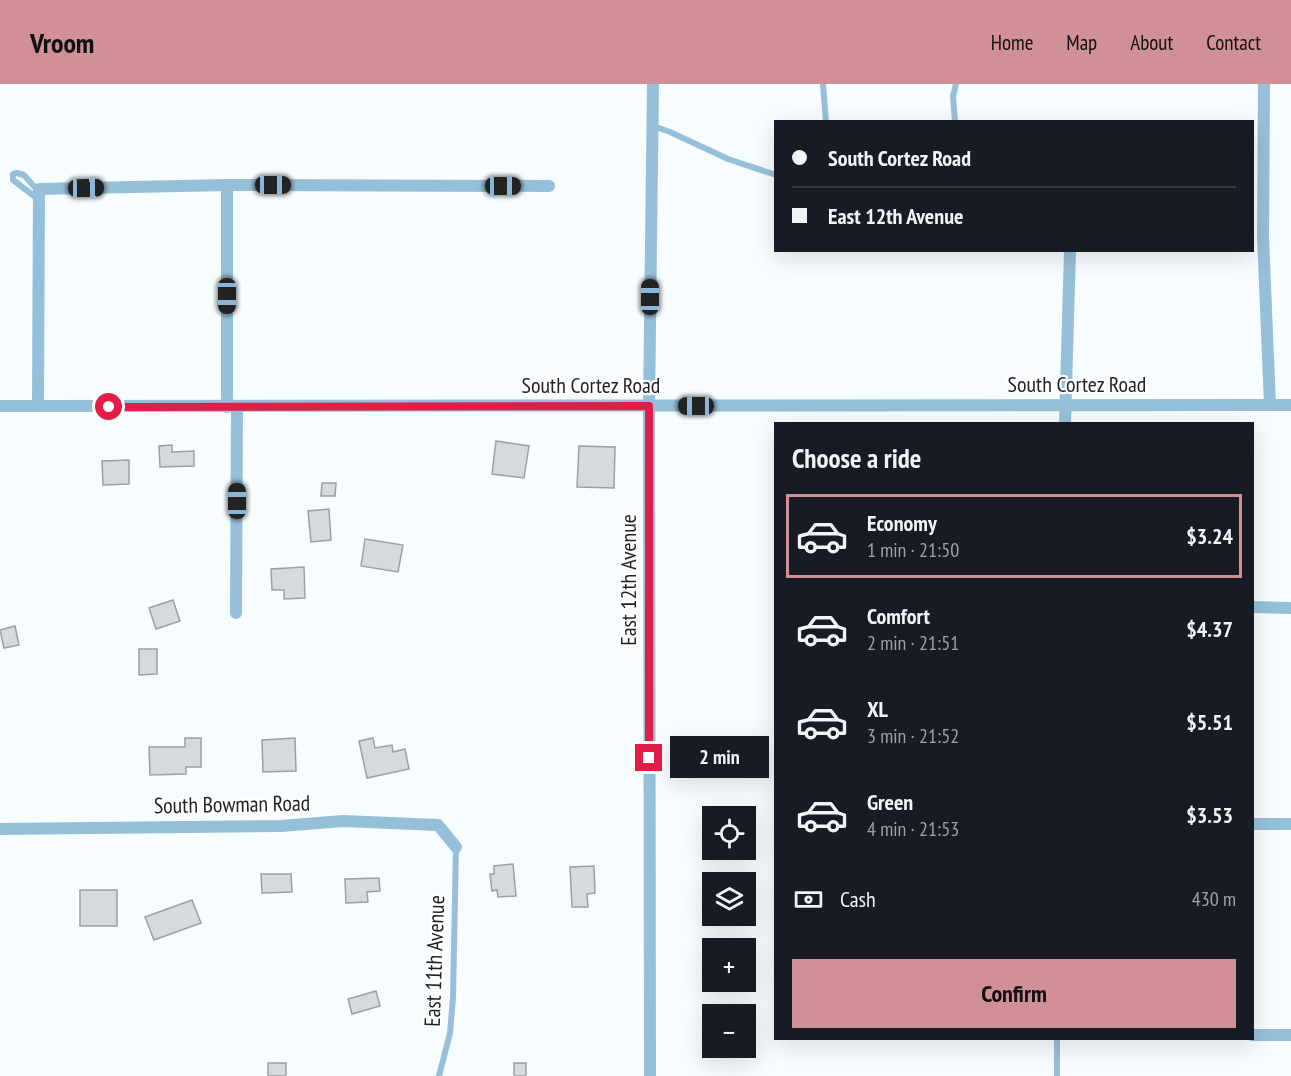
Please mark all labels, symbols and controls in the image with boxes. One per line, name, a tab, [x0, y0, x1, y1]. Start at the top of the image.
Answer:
text: Vroom	[30, 24, 94, 61]
text: Home	[991, 29, 1033, 56]
text: Map	[1066, 29, 1097, 56]
text: About	[1130, 29, 1173, 56]
text: Contact	[1206, 29, 1261, 56]
text: South Cortez Road	[828, 144, 971, 172]
car	[255, 176, 291, 194]
car	[485, 177, 521, 195]
car	[68, 179, 104, 197]
text: East 12th Avenue	[828, 202, 963, 230]
car	[218, 278, 236, 314]
car	[641, 279, 659, 315]
street label: South Cortez Road	[1008, 370, 1146, 398]
street label: South Cortez Road	[522, 371, 660, 399]
route start	[95, 393, 122, 420]
car	[678, 397, 714, 415]
text: Choose a ride	[792, 441, 921, 475]
car	[228, 483, 246, 519]
icon: car	[795, 509, 849, 563]
text: Economy	[867, 509, 937, 537]
street label: East 12th Avenue	[614, 514, 642, 646]
text: $3.24	[1186, 522, 1233, 550]
text: 1 min · 21:50	[867, 537, 959, 563]
icon: car	[795, 602, 849, 656]
text: Comfort	[867, 602, 930, 630]
text: $4.37	[1186, 615, 1233, 643]
text: 2 min · 21:51	[867, 630, 959, 656]
icon: car	[795, 695, 849, 749]
text: XL	[867, 695, 888, 723]
text: $5.51	[1186, 708, 1233, 736]
text: 3 min · 21:52	[867, 723, 959, 749]
callout: 2 min	[670, 737, 769, 779]
route end	[635, 744, 662, 771]
text: 2 min	[699, 744, 740, 770]
icon: car	[795, 788, 849, 842]
text: Green	[867, 788, 913, 816]
street label: South Bowman Road	[154, 789, 310, 819]
text: $3.53	[1186, 801, 1233, 829]
map controls	[702, 806, 756, 1058]
button: locate	[702, 806, 756, 860]
text: 4 min · 21:53	[867, 816, 959, 842]
button: layers	[702, 872, 756, 926]
icon: cash	[792, 883, 825, 916]
text: Cash	[840, 885, 876, 913]
text: 430 m	[1192, 886, 1236, 912]
street label: East 11th Avenue	[418, 895, 450, 1027]
button: +	[702, 938, 756, 992]
button: Confirm	[792, 959, 1236, 1028]
button: −	[702, 1004, 756, 1058]

